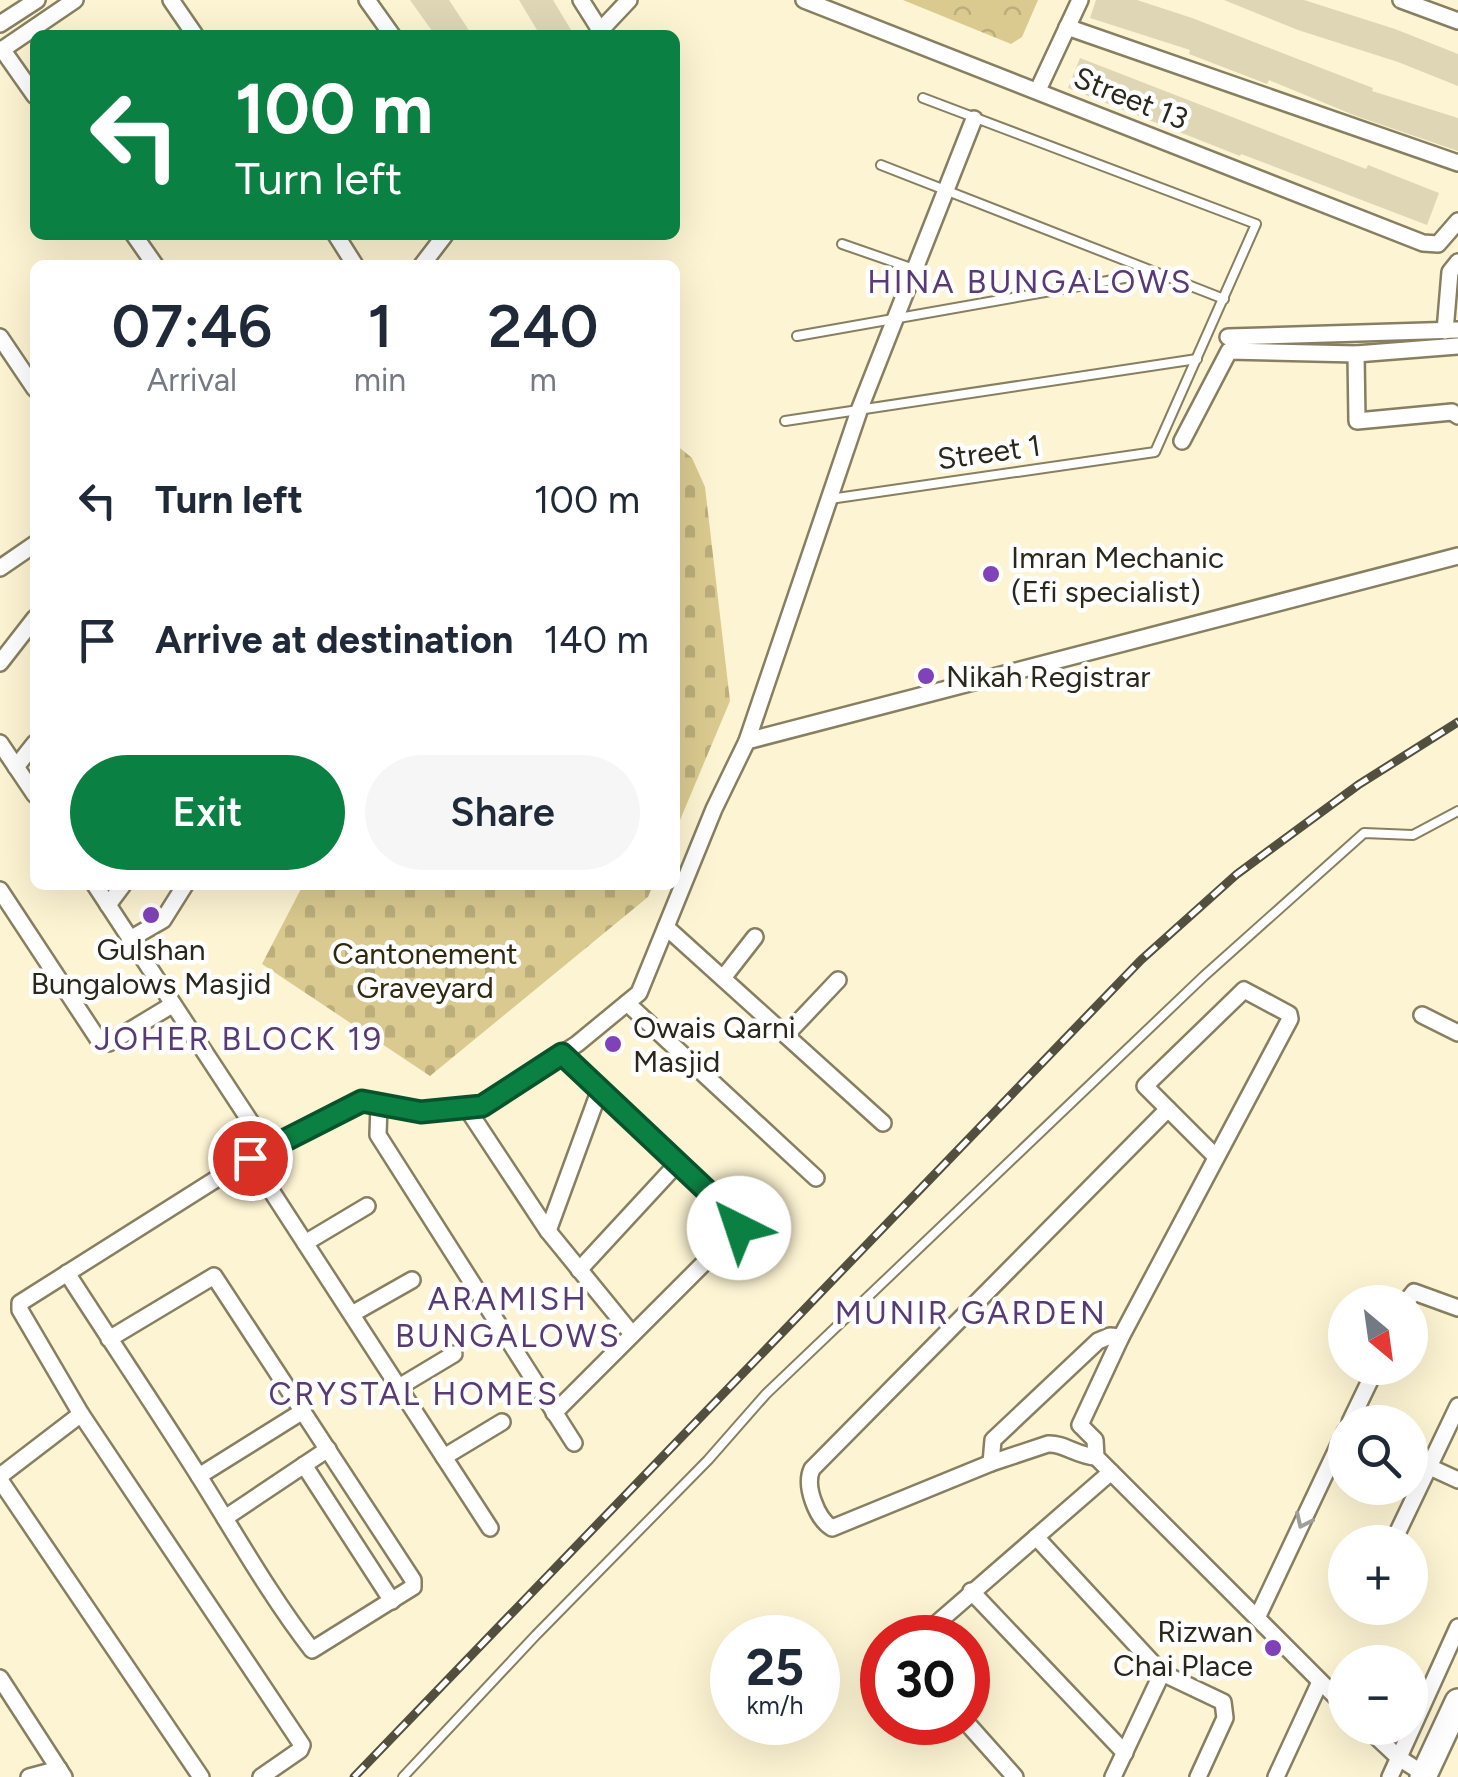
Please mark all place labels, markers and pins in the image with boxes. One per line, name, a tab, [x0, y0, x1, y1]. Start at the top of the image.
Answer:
place label: Imran Mechanic (Efi specialist)	[1011, 539, 1224, 610]
marker: Imran Mechanic (Efi specialist)	[980, 563, 1002, 585]
place label: Nikah Registrar	[946, 658, 1151, 695]
marker: Nikah Registrar	[915, 665, 937, 687]
marker: Gulshan Bungalows Masjid	[140, 904, 162, 926]
place label: Gulshan Bungalows Masjid	[31, 931, 271, 1002]
place label: Owais Qarni Masjid	[633, 1009, 796, 1080]
marker: Owais Qarni Masjid	[602, 1033, 624, 1055]
pin	[208, 1116, 293, 1201]
place label: Rizwan Chai Place	[1113, 1613, 1253, 1684]
marker: Rizwan Chai Place	[1262, 1637, 1284, 1659]

